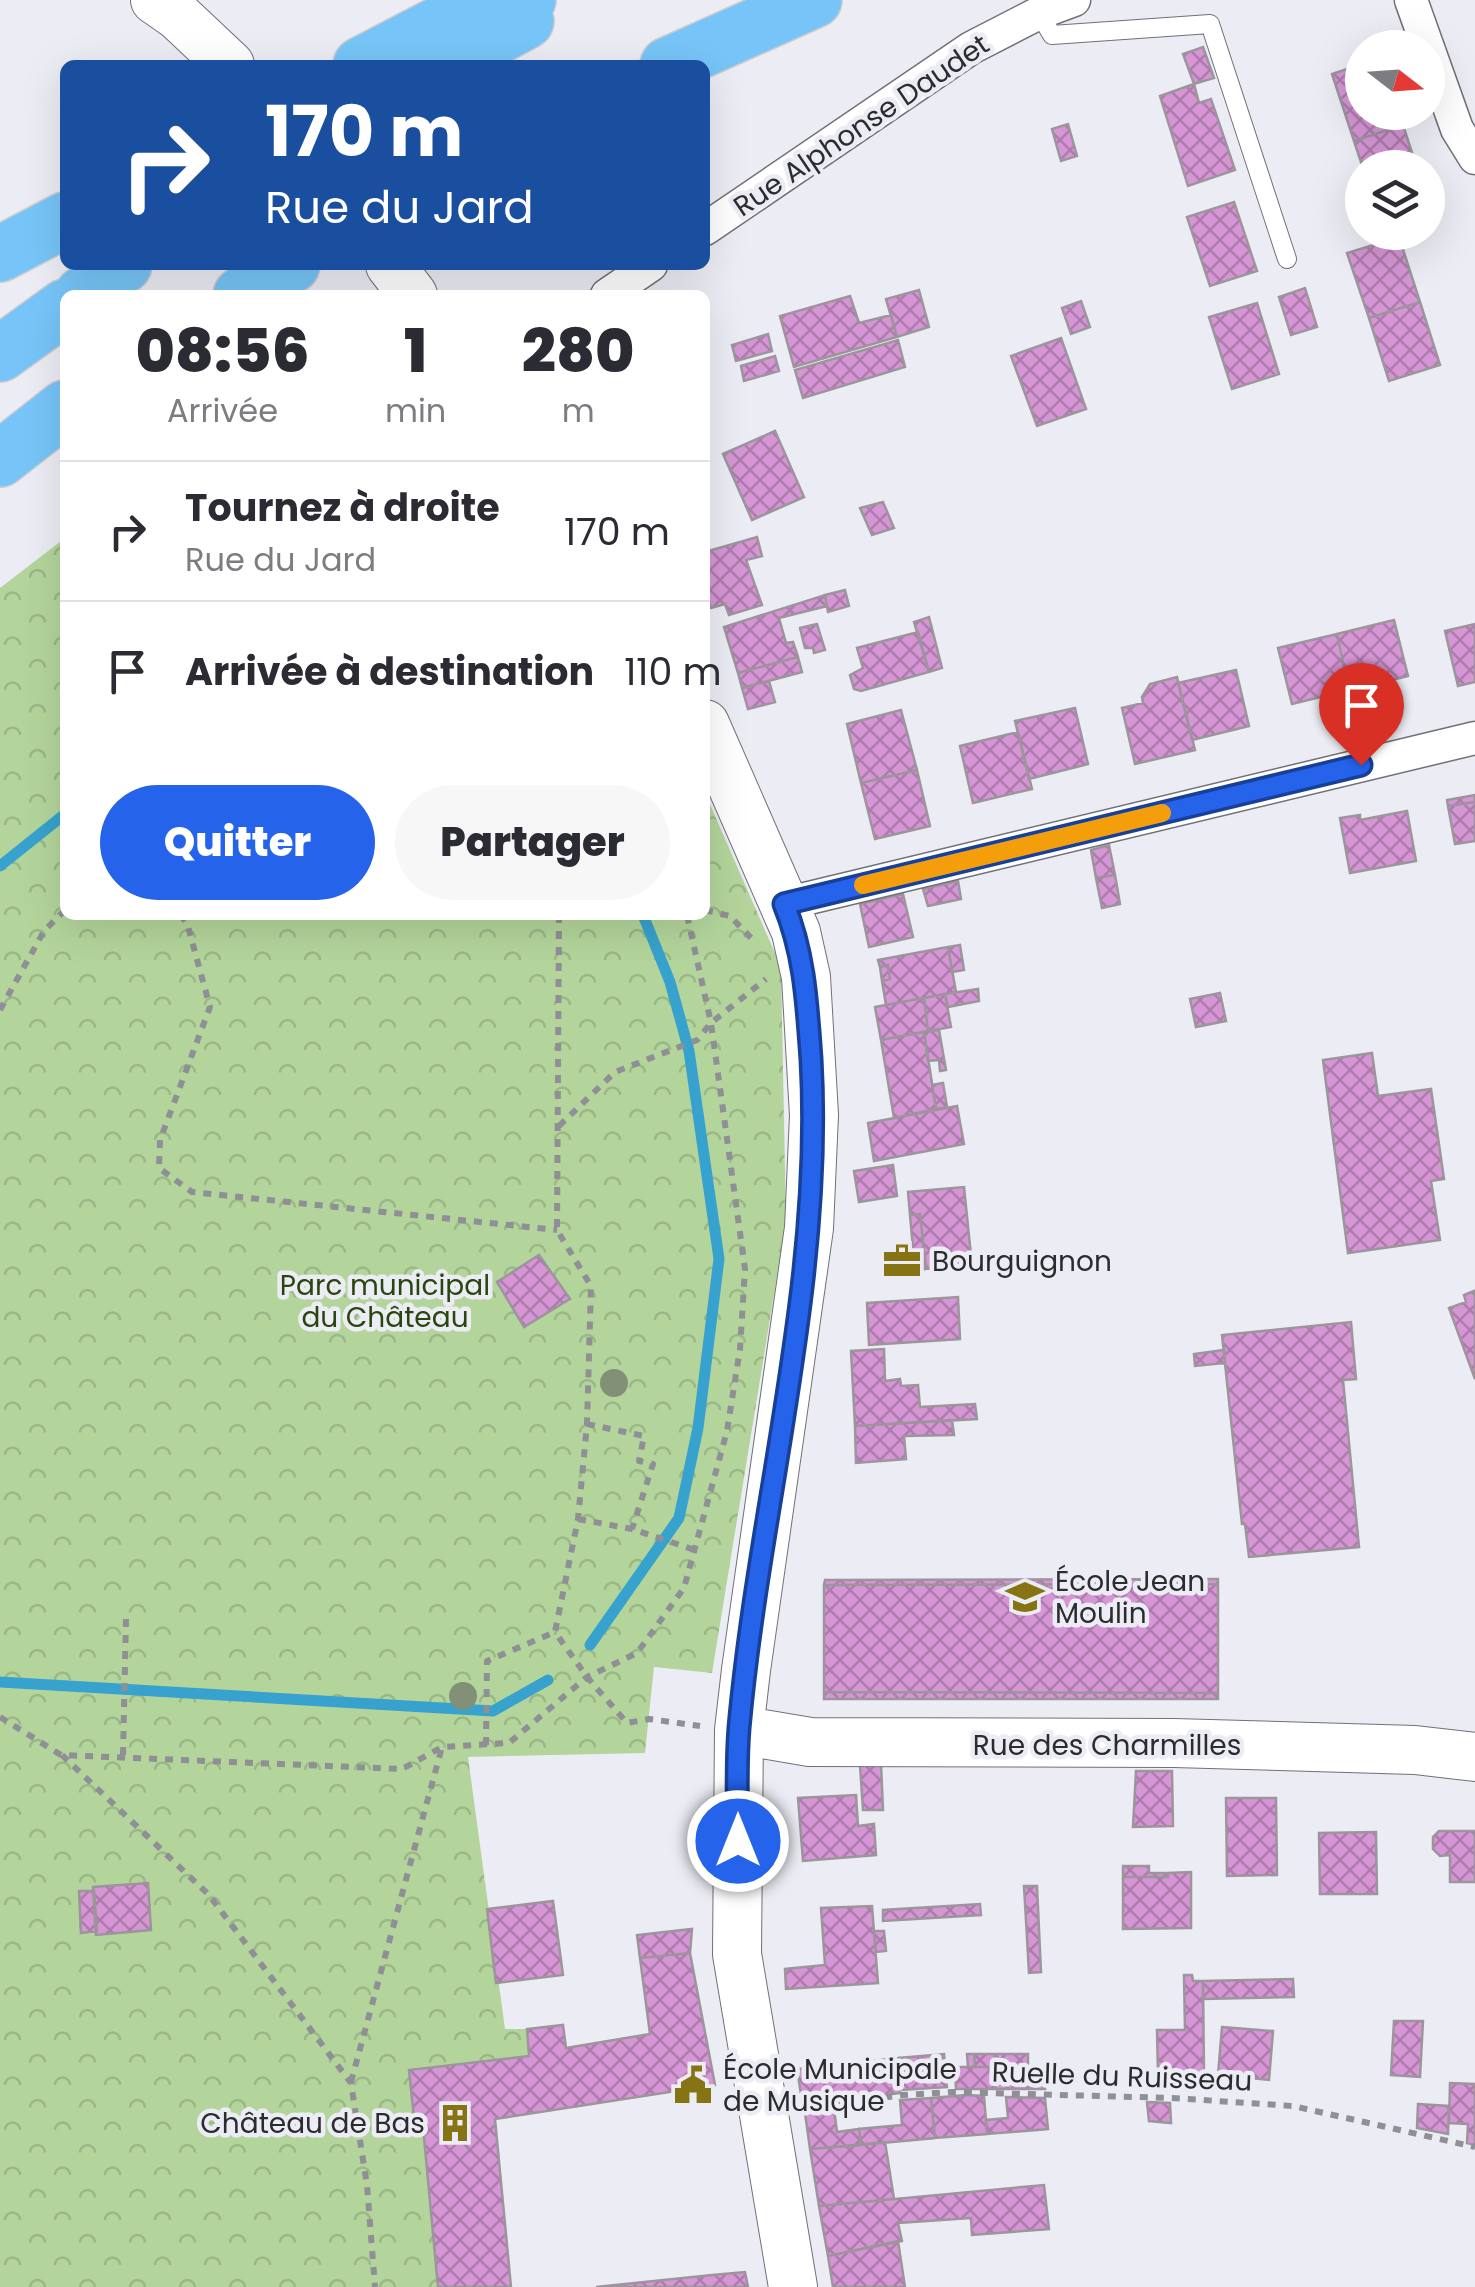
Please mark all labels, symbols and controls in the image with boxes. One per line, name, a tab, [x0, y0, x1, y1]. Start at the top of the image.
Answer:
street label: Rue Alphonse Daudet	[726, 25, 997, 226]
north arrow	[1345, 30, 1445, 130]
map controls	[1345, 30, 1445, 250]
text: 170 m	[265, 82, 463, 181]
icon: right	[100, 100, 230, 230]
button: layers	[1345, 150, 1445, 250]
text: Rue du Jard	[265, 176, 534, 239]
text: 08:56	[135, 309, 310, 393]
text: 1	[404, 309, 427, 393]
text: 280	[522, 309, 635, 393]
text: Arrivée	[167, 388, 278, 433]
text: min	[385, 388, 446, 433]
text: m	[562, 388, 595, 433]
text: Tournez à droite	[185, 481, 500, 534]
icon: right	[100, 504, 155, 559]
text: 170 m	[564, 505, 670, 558]
text: Rue du Jard	[185, 537, 376, 582]
icon: arrive	[100, 644, 155, 699]
text: Arrivée à destination	[185, 645, 594, 698]
text: 110 m	[624, 645, 722, 698]
pin	[1319, 663, 1404, 766]
icon: arrive	[1334, 678, 1389, 733]
button: Quitter	[100, 785, 375, 900]
button: Partager	[395, 785, 670, 900]
office icon: Bourguignon	[881, 1240, 923, 1282]
place label: Bourguignon	[932, 1242, 1112, 1281]
park label: Parc municipal du Château	[280, 1266, 490, 1337]
place label: École Jean Moulin	[1055, 1562, 1205, 1633]
school or university icon: École Jean Moulin	[1004, 1576, 1046, 1618]
street label: Rue des Charmilles	[973, 1726, 1241, 1765]
position arrow	[686, 1789, 790, 1893]
place label: École Municipale de Musique	[723, 2050, 957, 2121]
street label: Ruelle du Ruisseau	[991, 2052, 1253, 2101]
public building icon: École Municipale de Musique	[672, 2064, 714, 2106]
building icon: Château de Bas	[434, 2102, 476, 2144]
place label: Château de Bas	[200, 2104, 425, 2143]

